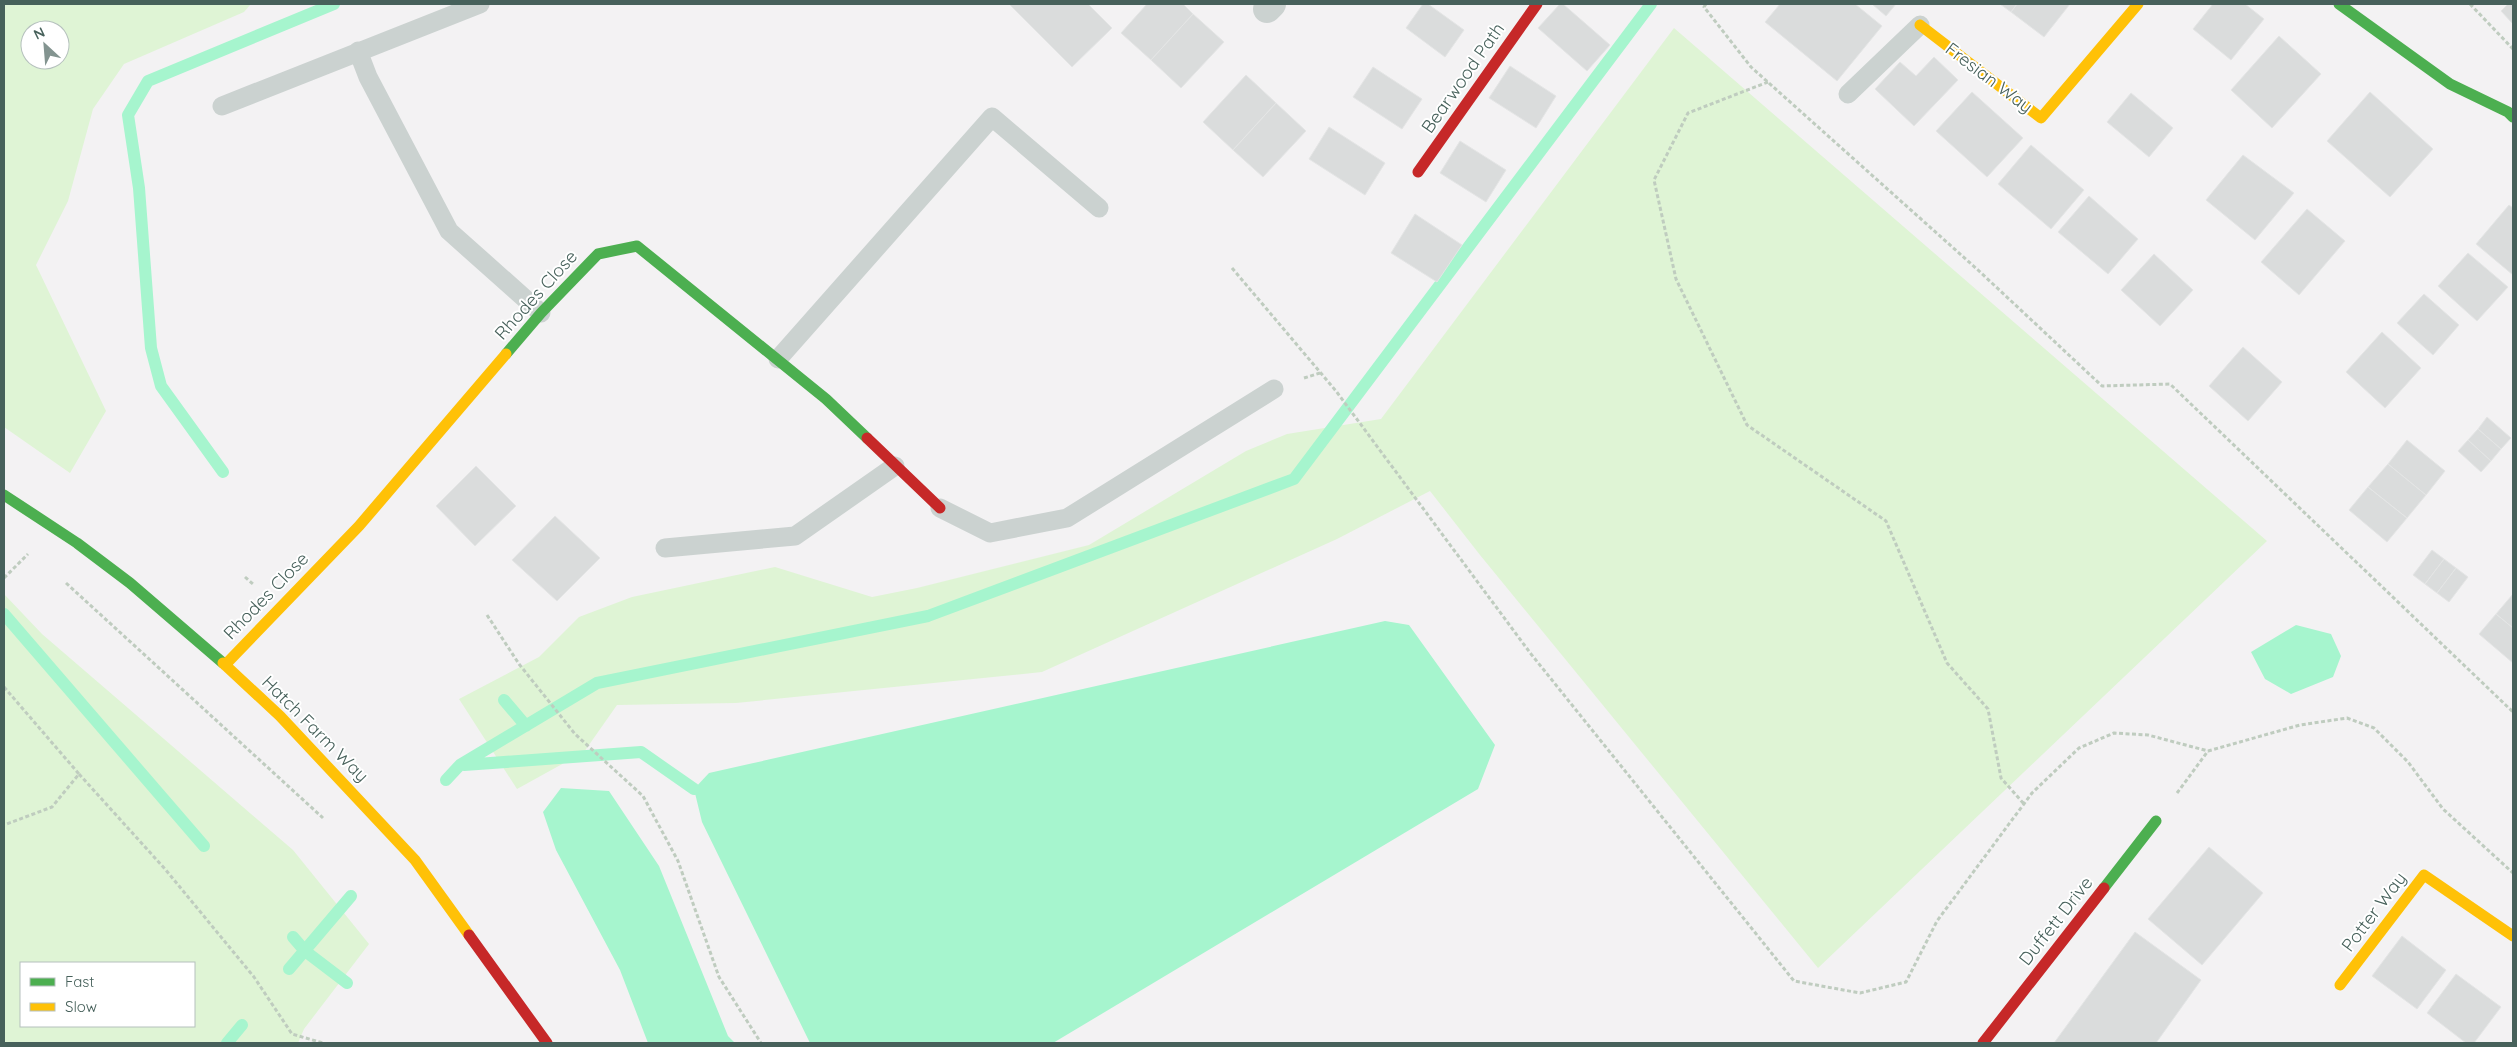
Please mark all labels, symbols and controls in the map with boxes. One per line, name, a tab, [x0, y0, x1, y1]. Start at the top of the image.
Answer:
street label: Bearwood Path	[1416, 18, 1509, 137]
north arrow	[20, 20, 70, 70]
text: N	[31, 23, 48, 44]
street label: Fresian Way	[1941, 37, 2038, 118]
street label: Rhodes Close	[489, 245, 582, 344]
street label: Rhodes Close	[218, 547, 313, 644]
street label: Hatch Farm Way	[257, 670, 374, 787]
street label: Potter Way	[2336, 867, 2411, 956]
street label: Duffett Drive	[2014, 872, 2098, 970]
legend	[20, 962, 195, 1027]
text: Fast	[65, 972, 94, 991]
text: Slow	[65, 997, 97, 1016]

